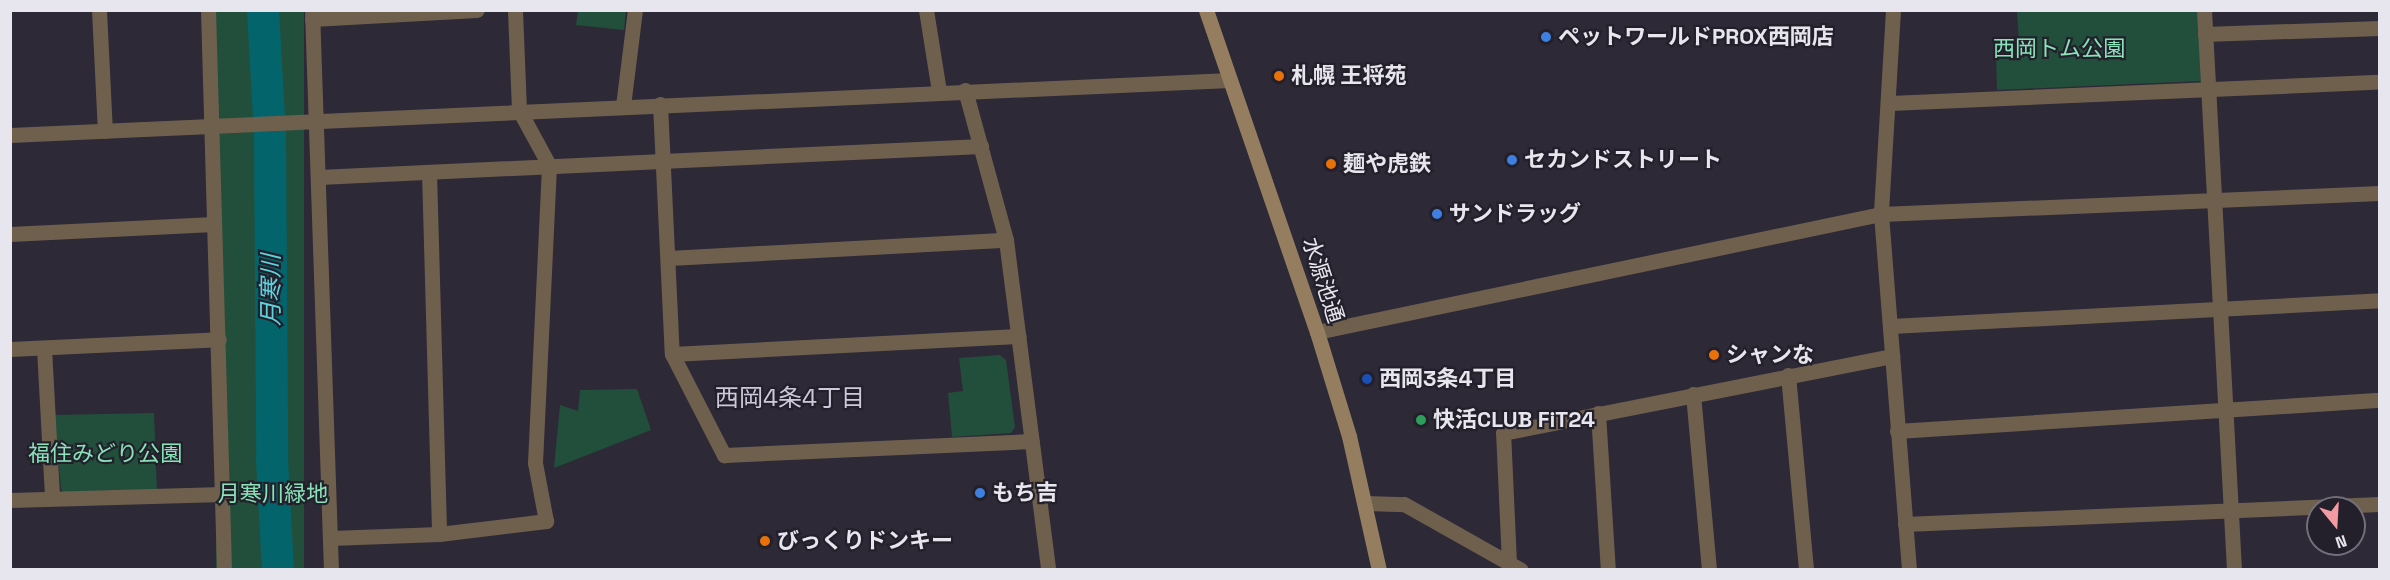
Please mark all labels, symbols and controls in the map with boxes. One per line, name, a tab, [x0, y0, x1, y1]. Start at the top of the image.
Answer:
place label: ペットワールドPROX西岡店	[1558, 24, 1834, 50]
marker: ペットワールドPROX西岡店	[1539, 30, 1553, 44]
park label: 西岡トム公園	[1993, 36, 2125, 62]
place label: 札幌 王将苑	[1291, 63, 1407, 89]
marker: 札幌 王将苑	[1272, 69, 1286, 83]
place label: セカンドストリート	[1524, 147, 1722, 173]
place label: 麺や虎鉄	[1343, 151, 1431, 177]
marker: セカンドストリート	[1505, 153, 1519, 167]
marker: 麺や虎鉄	[1324, 157, 1338, 171]
place label: サンドラッグ	[1449, 201, 1581, 227]
marker: サンドラッグ	[1430, 207, 1444, 221]
street label: 水源池通	[1297, 234, 1349, 326]
water label: 月寒川	[257, 254, 285, 326]
place label: シャンな	[1726, 342, 1814, 368]
marker: シャンな	[1707, 348, 1721, 362]
place label: 西岡3条4丁目	[1379, 366, 1516, 392]
marker: 西岡3条4丁目	[1360, 372, 1374, 386]
district label: 西岡4条4丁目	[715, 384, 865, 412]
place label: 快活CLUB FiT24	[1433, 407, 1595, 433]
marker: 快活CLUB FiT24	[1414, 413, 1428, 427]
park label: 福住みどり公園	[28, 441, 182, 467]
place label: もち吉	[992, 480, 1058, 506]
park label: 月寒川緑地	[218, 481, 328, 507]
marker: もち吉	[973, 486, 987, 500]
north arrow	[2306, 496, 2366, 556]
place label: びっくりドンキー	[777, 528, 953, 554]
text: N	[2333, 530, 2349, 553]
marker: びっくりドンキー	[758, 534, 772, 548]

